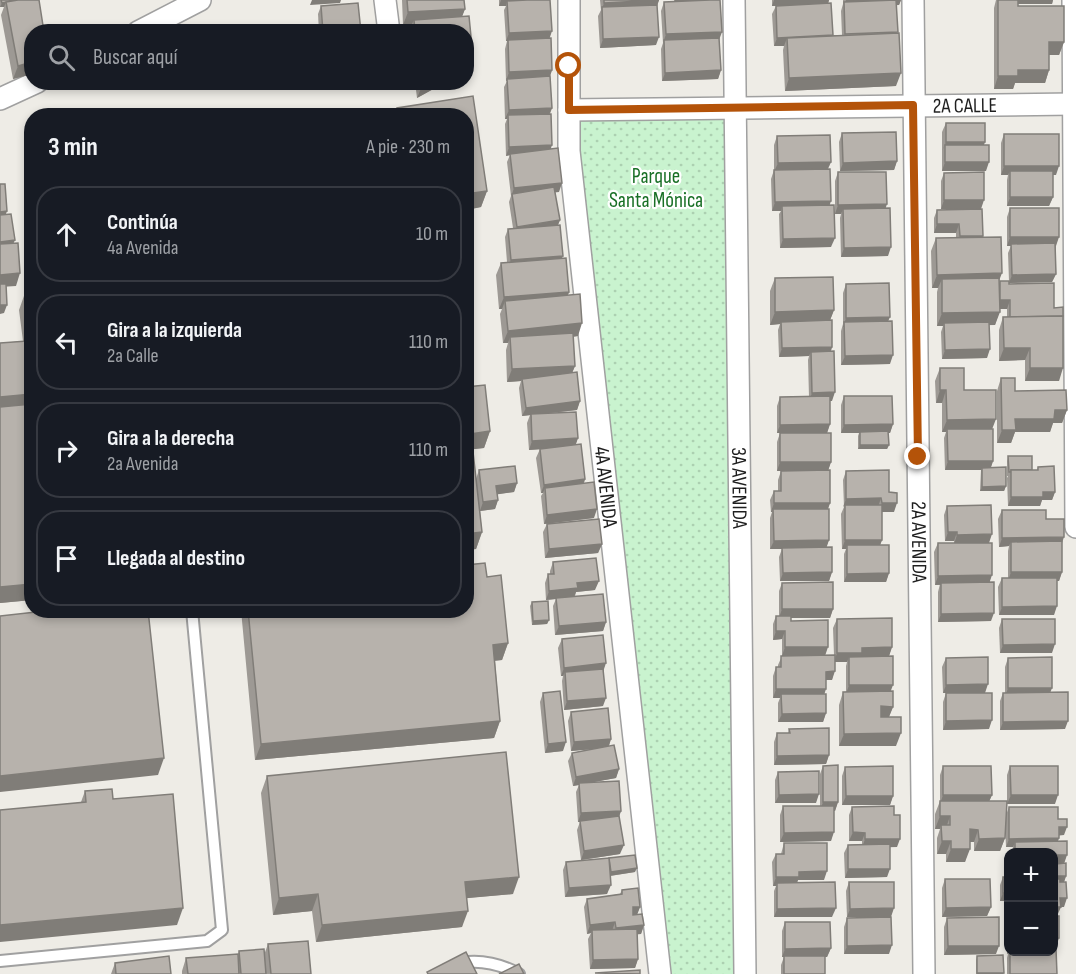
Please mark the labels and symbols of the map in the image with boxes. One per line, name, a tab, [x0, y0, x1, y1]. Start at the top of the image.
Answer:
route start	[555, 52, 581, 78]
street label: 2A CALLE	[933, 93, 997, 119]
park label: Parque Santa Mónica	[609, 164, 703, 213]
route end	[904, 443, 930, 469]
street label: 4A AVENIDA	[589, 445, 623, 530]
street label: 3A AVENIDA	[726, 447, 752, 530]
street label: 2A AVENIDA	[906, 501, 932, 584]

